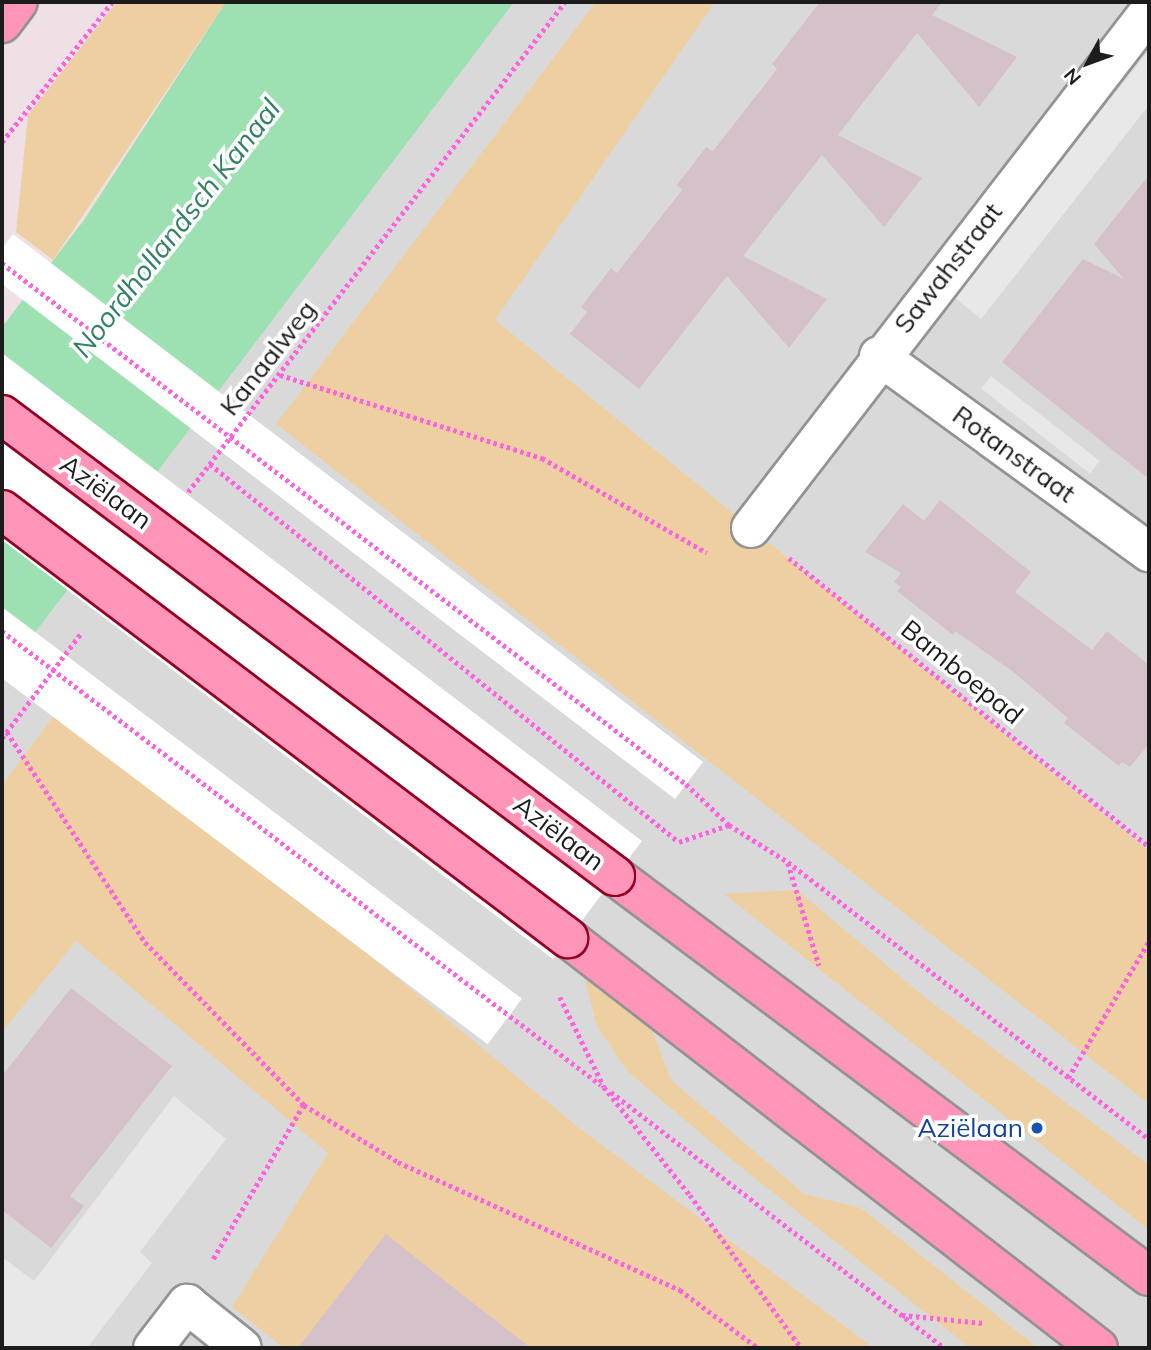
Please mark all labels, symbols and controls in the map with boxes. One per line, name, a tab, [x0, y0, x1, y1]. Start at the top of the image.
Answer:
north arrow	[1053, 28, 1123, 98]
text: N	[1058, 63, 1086, 90]
water label: Noordhollandsch Kanaal	[65, 92, 287, 364]
street label: Sawahstraat	[888, 197, 1008, 339]
street label: Kanaalweg	[214, 294, 322, 422]
street label: Rotanstraat	[947, 399, 1081, 509]
street label: Aziëlaan	[54, 448, 158, 536]
street label: Bamboepad	[895, 613, 1029, 731]
street label: Aziëlaan	[507, 789, 611, 877]
place label: Aziëlaan	[917, 1112, 1023, 1144]
marker: Aziëlaan	[1029, 1120, 1045, 1136]

